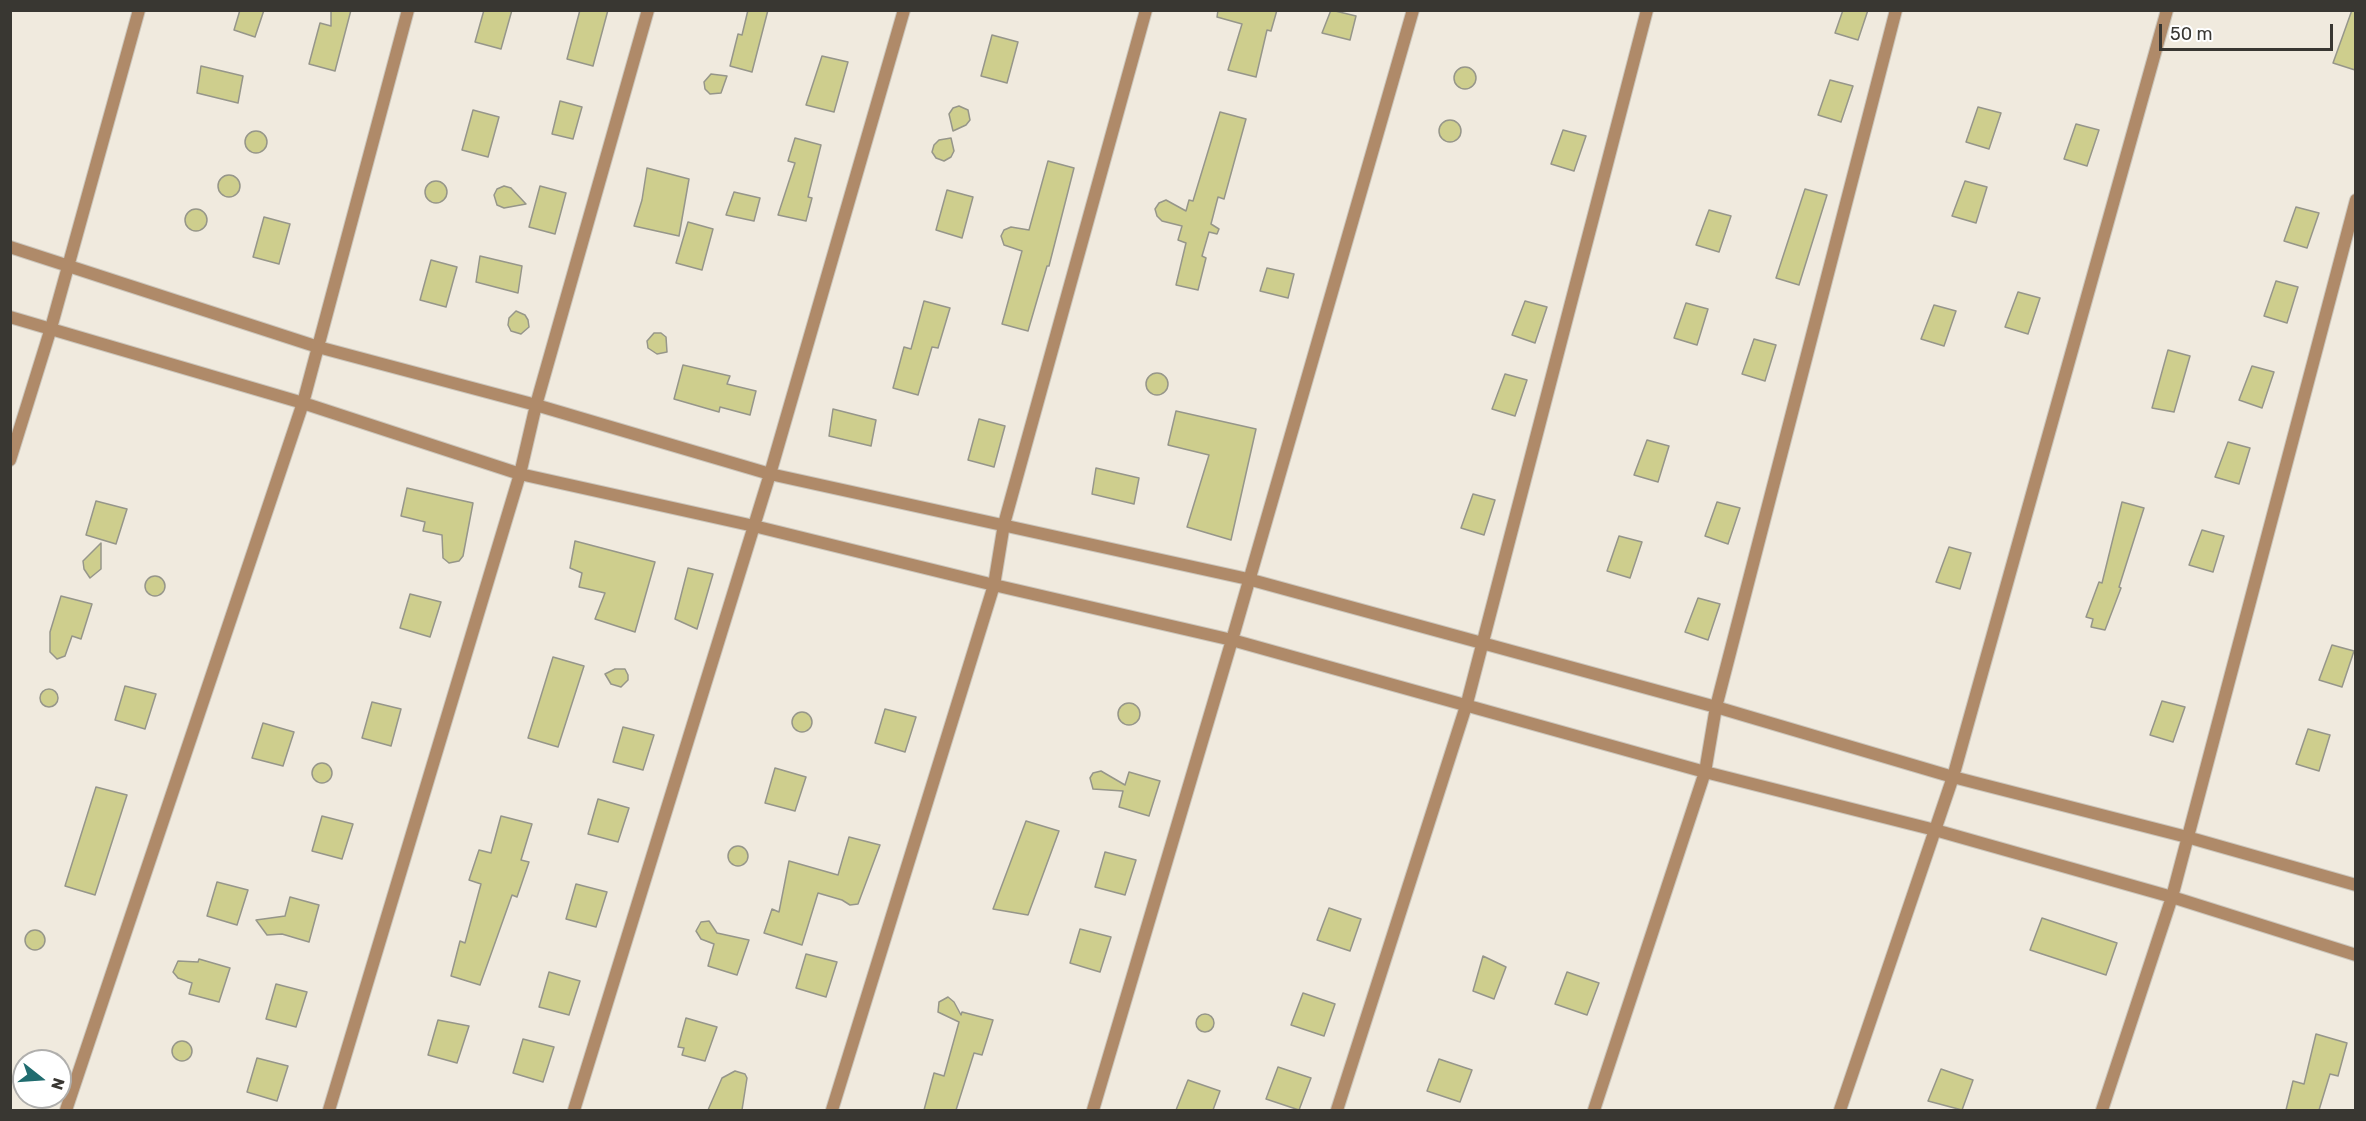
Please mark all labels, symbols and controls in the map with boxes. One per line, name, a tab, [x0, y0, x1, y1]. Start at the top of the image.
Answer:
scale bar	[2162, 12, 2336, 50]
text: 50 m	[2170, 23, 2213, 45]
north arrow	[12, 1049, 72, 1109]
text: N	[47, 1076, 69, 1092]

